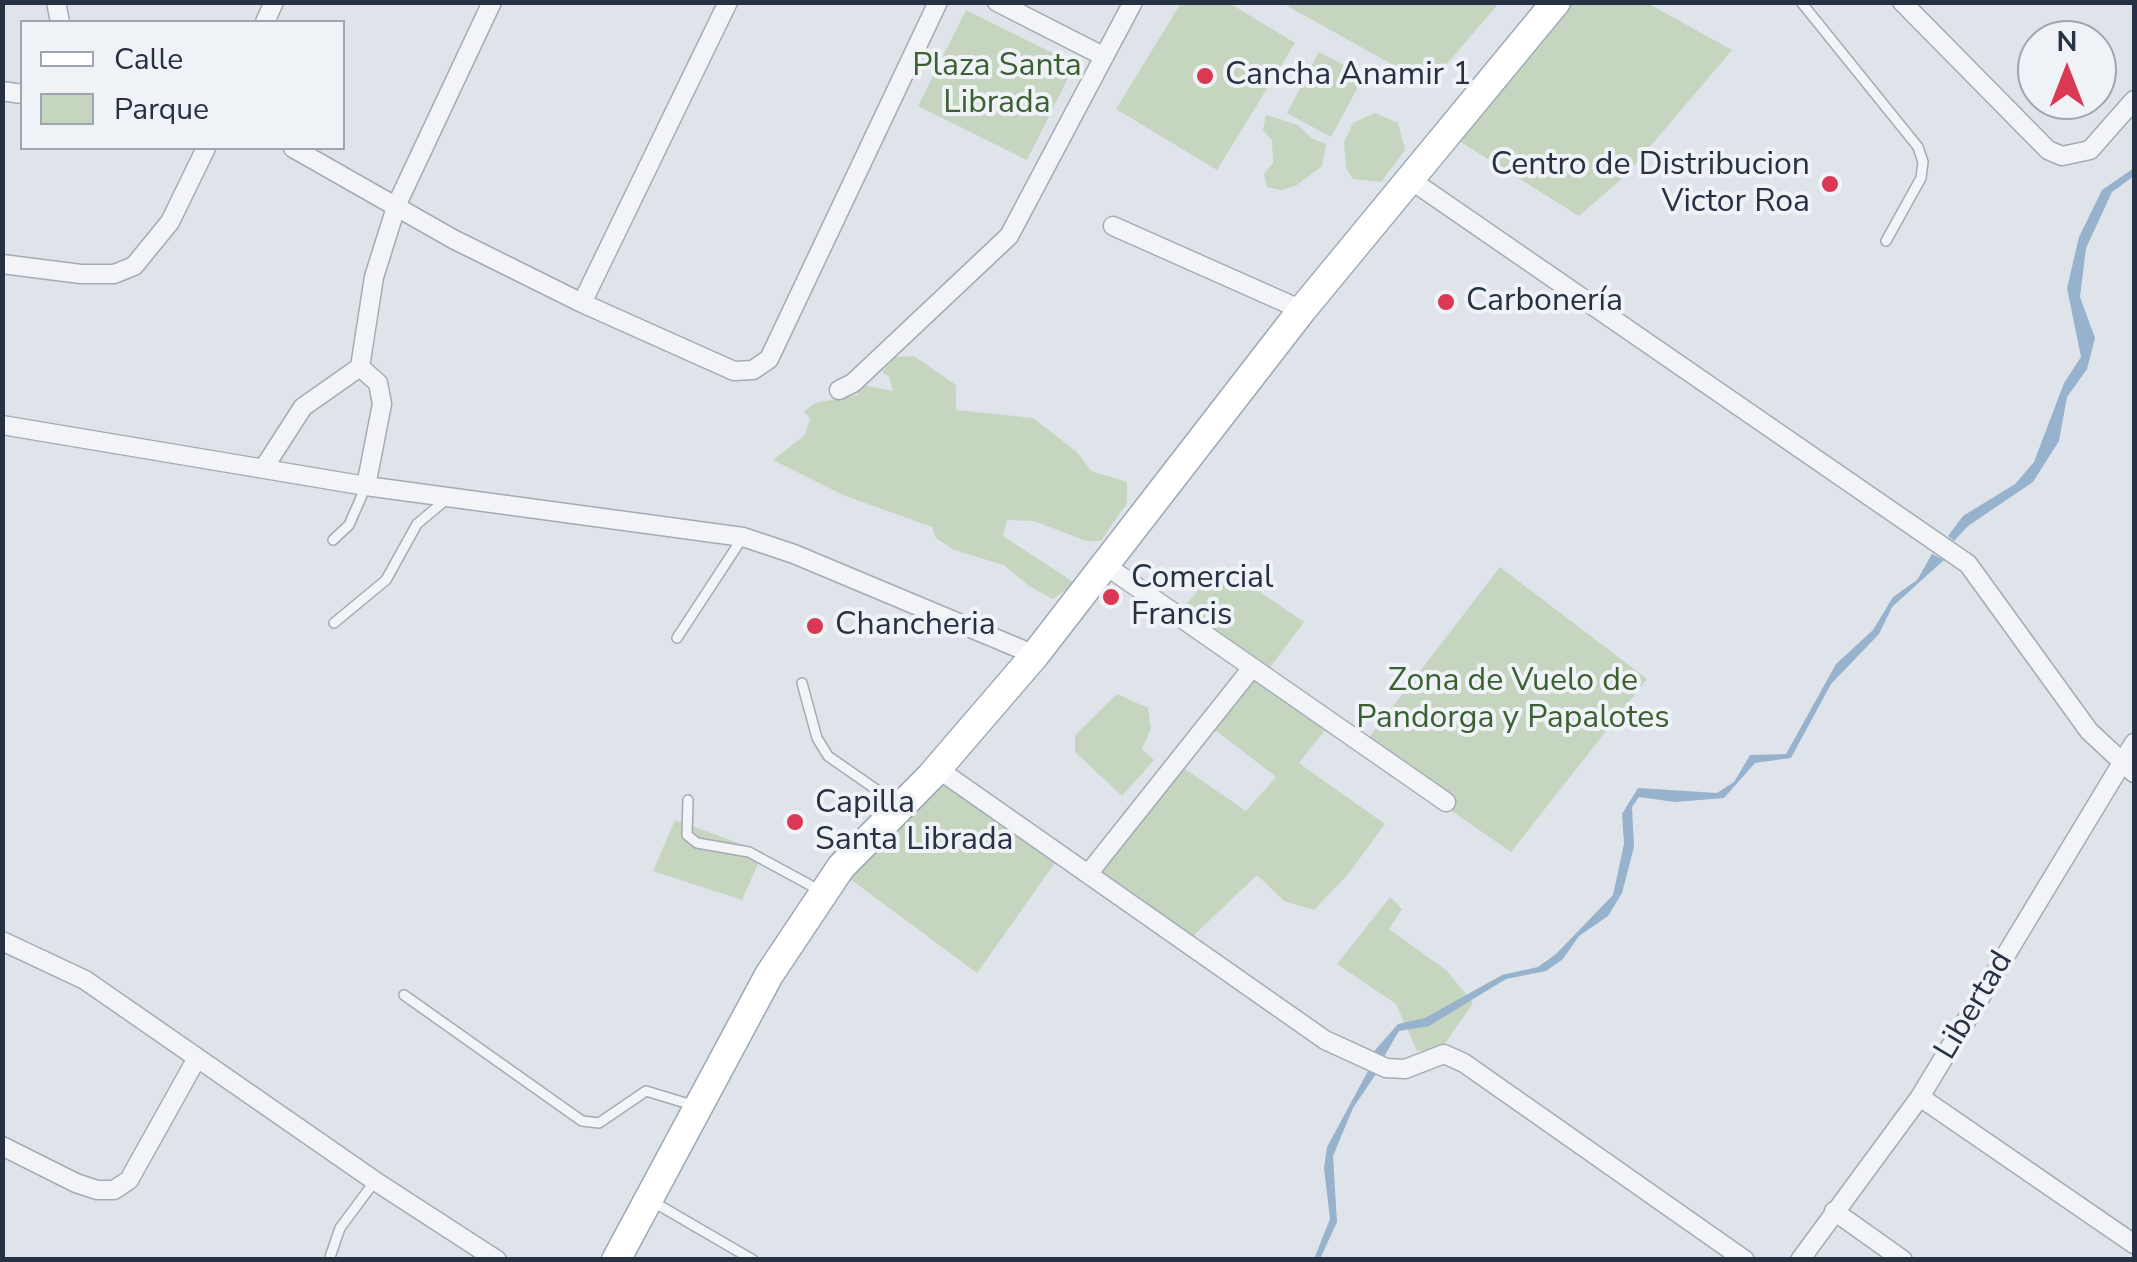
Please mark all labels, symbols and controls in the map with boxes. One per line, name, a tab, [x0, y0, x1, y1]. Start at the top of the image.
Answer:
legend	[20, 20, 345, 150]
north arrow	[2017, 20, 2117, 120]
text: N	[2057, 23, 2077, 61]
text: Calle	[114, 39, 183, 80]
park label: Plaza Santa Librada	[912, 48, 1082, 123]
place label: Cancha Anamir 1	[1225, 57, 1471, 95]
marker: Cancha Anamir 1	[1194, 65, 1216, 87]
text: Parque	[114, 89, 209, 130]
place label: Centro de Distribucion Victor Roa	[1491, 147, 1810, 222]
marker: Centro de Distribucion Victor Roa	[1819, 173, 1841, 195]
place label: Carbonería	[1466, 283, 1623, 321]
marker: Carbonería	[1435, 291, 1457, 313]
place label: Comercial Francis	[1131, 560, 1274, 635]
marker: Comercial Francis	[1100, 586, 1122, 608]
place label: Chancheria	[835, 607, 996, 645]
marker: Chancheria	[804, 615, 826, 637]
park label: Zona de Vuelo de Pandorga y Papalotes	[1356, 663, 1670, 738]
place label: Capilla Santa Librada	[815, 785, 1014, 860]
marker: Capilla Santa Librada	[784, 811, 806, 833]
street label: Libertad	[1928, 945, 2022, 1067]

